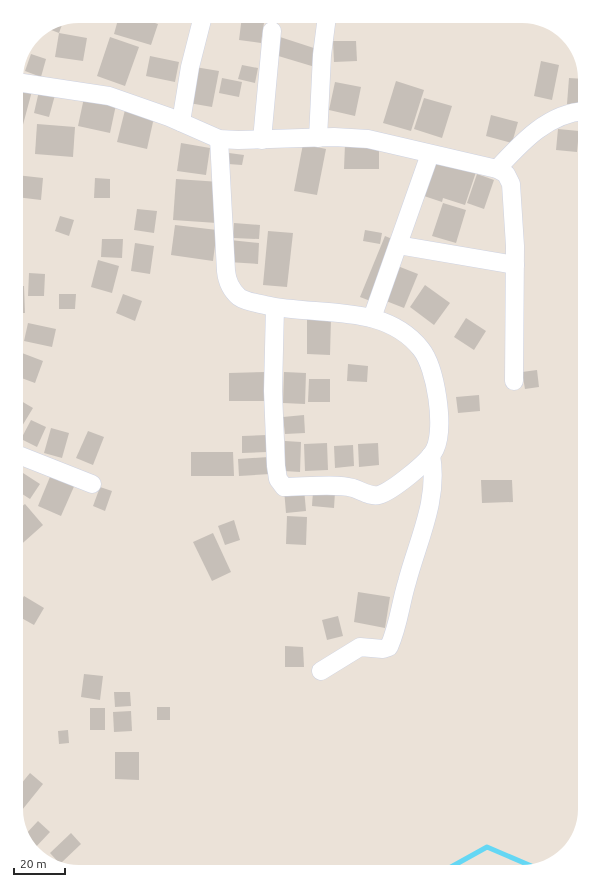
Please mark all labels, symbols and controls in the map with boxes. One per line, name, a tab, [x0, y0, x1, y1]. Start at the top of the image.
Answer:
scale bar	[14, 850, 65, 876]
text: 20 m	[20, 857, 47, 870]

